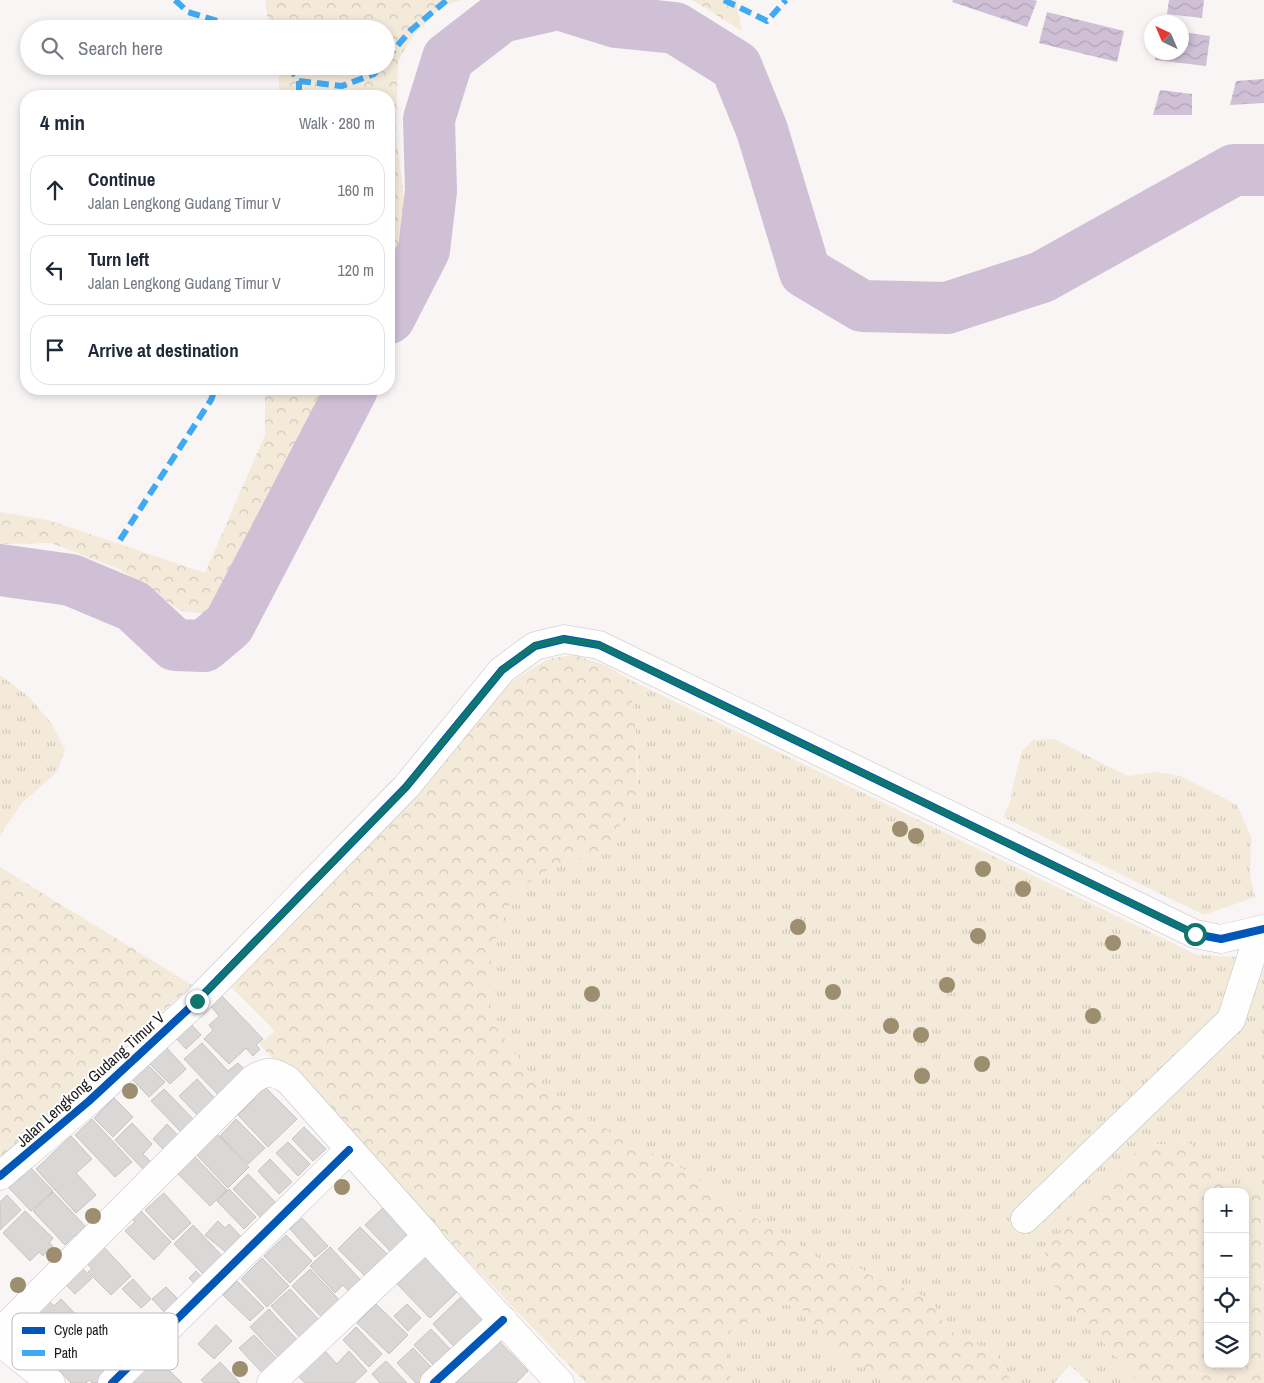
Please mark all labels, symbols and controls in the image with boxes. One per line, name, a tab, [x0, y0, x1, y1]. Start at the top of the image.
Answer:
north arrow	[1144, 15, 1189, 60]
search box	[20, 20, 395, 75]
icon: search	[38, 34, 66, 62]
text: Search here	[78, 35, 163, 61]
text: 4 min	[40, 108, 85, 137]
text: Walk · 280 m	[299, 112, 375, 134]
text: Continue	[88, 166, 156, 192]
icon: ahead	[41, 176, 69, 204]
text: 160 m	[338, 179, 374, 201]
text: Jalan Lengkong Gudang Timur V	[88, 192, 281, 214]
text: Turn left	[88, 246, 149, 272]
icon: left	[41, 256, 69, 284]
text: 120 m	[338, 259, 374, 281]
text: Jalan Lengkong Gudang Timur V	[88, 272, 281, 294]
icon: arrive	[41, 336, 69, 364]
text: Arrive at destination	[88, 337, 239, 363]
route start	[1184, 923, 1207, 946]
route end	[186, 990, 209, 1013]
street label: Jalan Lengkong Gudang Timur V	[11, 1006, 169, 1152]
map controls	[1204, 1188, 1249, 1368]
button: +	[1204, 1188, 1249, 1233]
button: −	[1204, 1233, 1249, 1278]
button: locate	[1204, 1278, 1249, 1323]
legend	[12, 1313, 178, 1370]
text: Cycle path	[54, 1321, 108, 1339]
button: layers	[1204, 1323, 1249, 1368]
text: Path	[54, 1344, 78, 1362]

